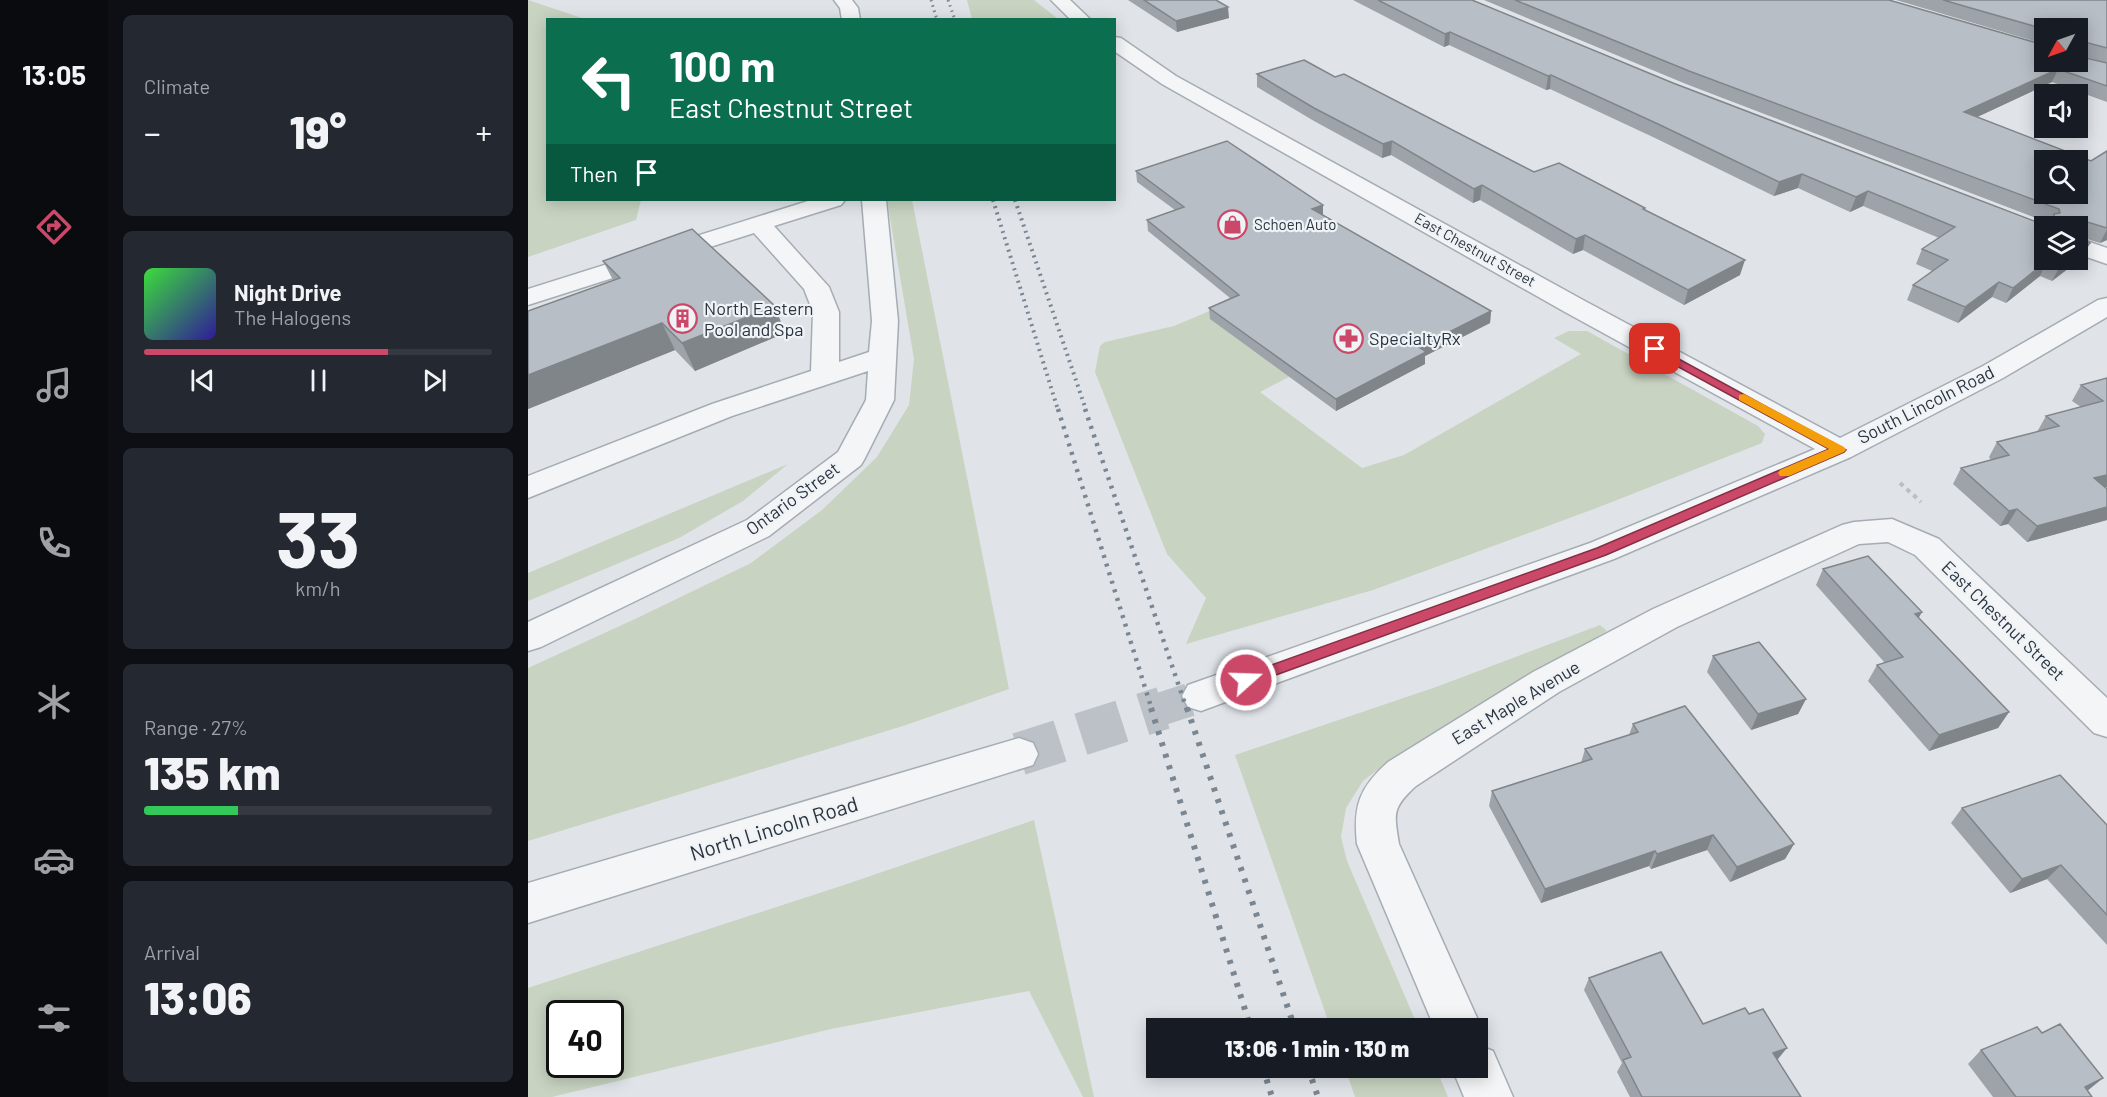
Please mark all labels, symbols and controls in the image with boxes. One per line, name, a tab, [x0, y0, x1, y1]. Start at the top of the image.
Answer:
north arrow	[2034, 18, 2088, 72]
map controls	[2034, 18, 2088, 270]
text: 100 m	[669, 40, 775, 90]
icon: left	[570, 42, 648, 120]
text: 13:05	[22, 58, 86, 90]
text: Climate	[144, 74, 210, 98]
button: sound	[2034, 84, 2088, 138]
text: East Chestnut Street	[669, 91, 913, 123]
text: 19°	[290, 104, 346, 158]
text: −	[144, 112, 161, 152]
text: +	[476, 112, 492, 152]
button: search	[2034, 150, 2088, 204]
icon: arrive	[630, 156, 663, 189]
text: Then	[570, 160, 618, 186]
icon: directions	[33, 206, 75, 248]
street label: East Chestnut Street	[1412, 208, 1539, 290]
shop icon: Schoen Auto	[1217, 209, 1249, 241]
place label: Schoen Auto	[1254, 215, 1336, 233]
button: layers	[2034, 216, 2088, 270]
text: Night Drive	[234, 279, 342, 305]
place label: North Eastern Pool and Spa	[704, 297, 814, 340]
building icon: North Eastern Pool and Spa	[667, 303, 699, 335]
text: The Halogens	[234, 305, 351, 329]
pharmacy icon: SpecialtyRx	[1332, 323, 1364, 355]
pin	[1629, 323, 1680, 374]
place label: SpecialtyRx	[1369, 327, 1461, 349]
icon: arrive	[1638, 332, 1671, 365]
street label: South Lincoln Road	[1853, 360, 1998, 448]
icon: music	[33, 364, 75, 406]
icon: previous	[186, 364, 219, 397]
icon: pause	[302, 364, 335, 397]
icon: next	[418, 364, 451, 397]
street label: Ontario Street	[741, 457, 844, 540]
text: 33	[276, 490, 360, 584]
icon: phone	[33, 522, 75, 564]
street label: East Chestnut Street	[1938, 556, 2070, 685]
text: km/h	[295, 576, 341, 600]
position arrow	[1214, 648, 1278, 712]
street label: East Maple Avenue	[1447, 655, 1583, 749]
icon: climate	[33, 681, 75, 723]
text: Range · 27%	[144, 715, 248, 739]
text: 135 km	[144, 745, 281, 799]
street label: North Lincoln Road	[687, 790, 861, 865]
icon: car	[33, 839, 75, 881]
text: Arrival	[144, 940, 200, 964]
text: 13:06	[144, 970, 252, 1024]
icon: filters	[33, 997, 75, 1039]
speed limit sign: 40	[546, 1000, 624, 1078]
text: 13:06 · 1 min · 130 m	[1225, 1035, 1409, 1061]

